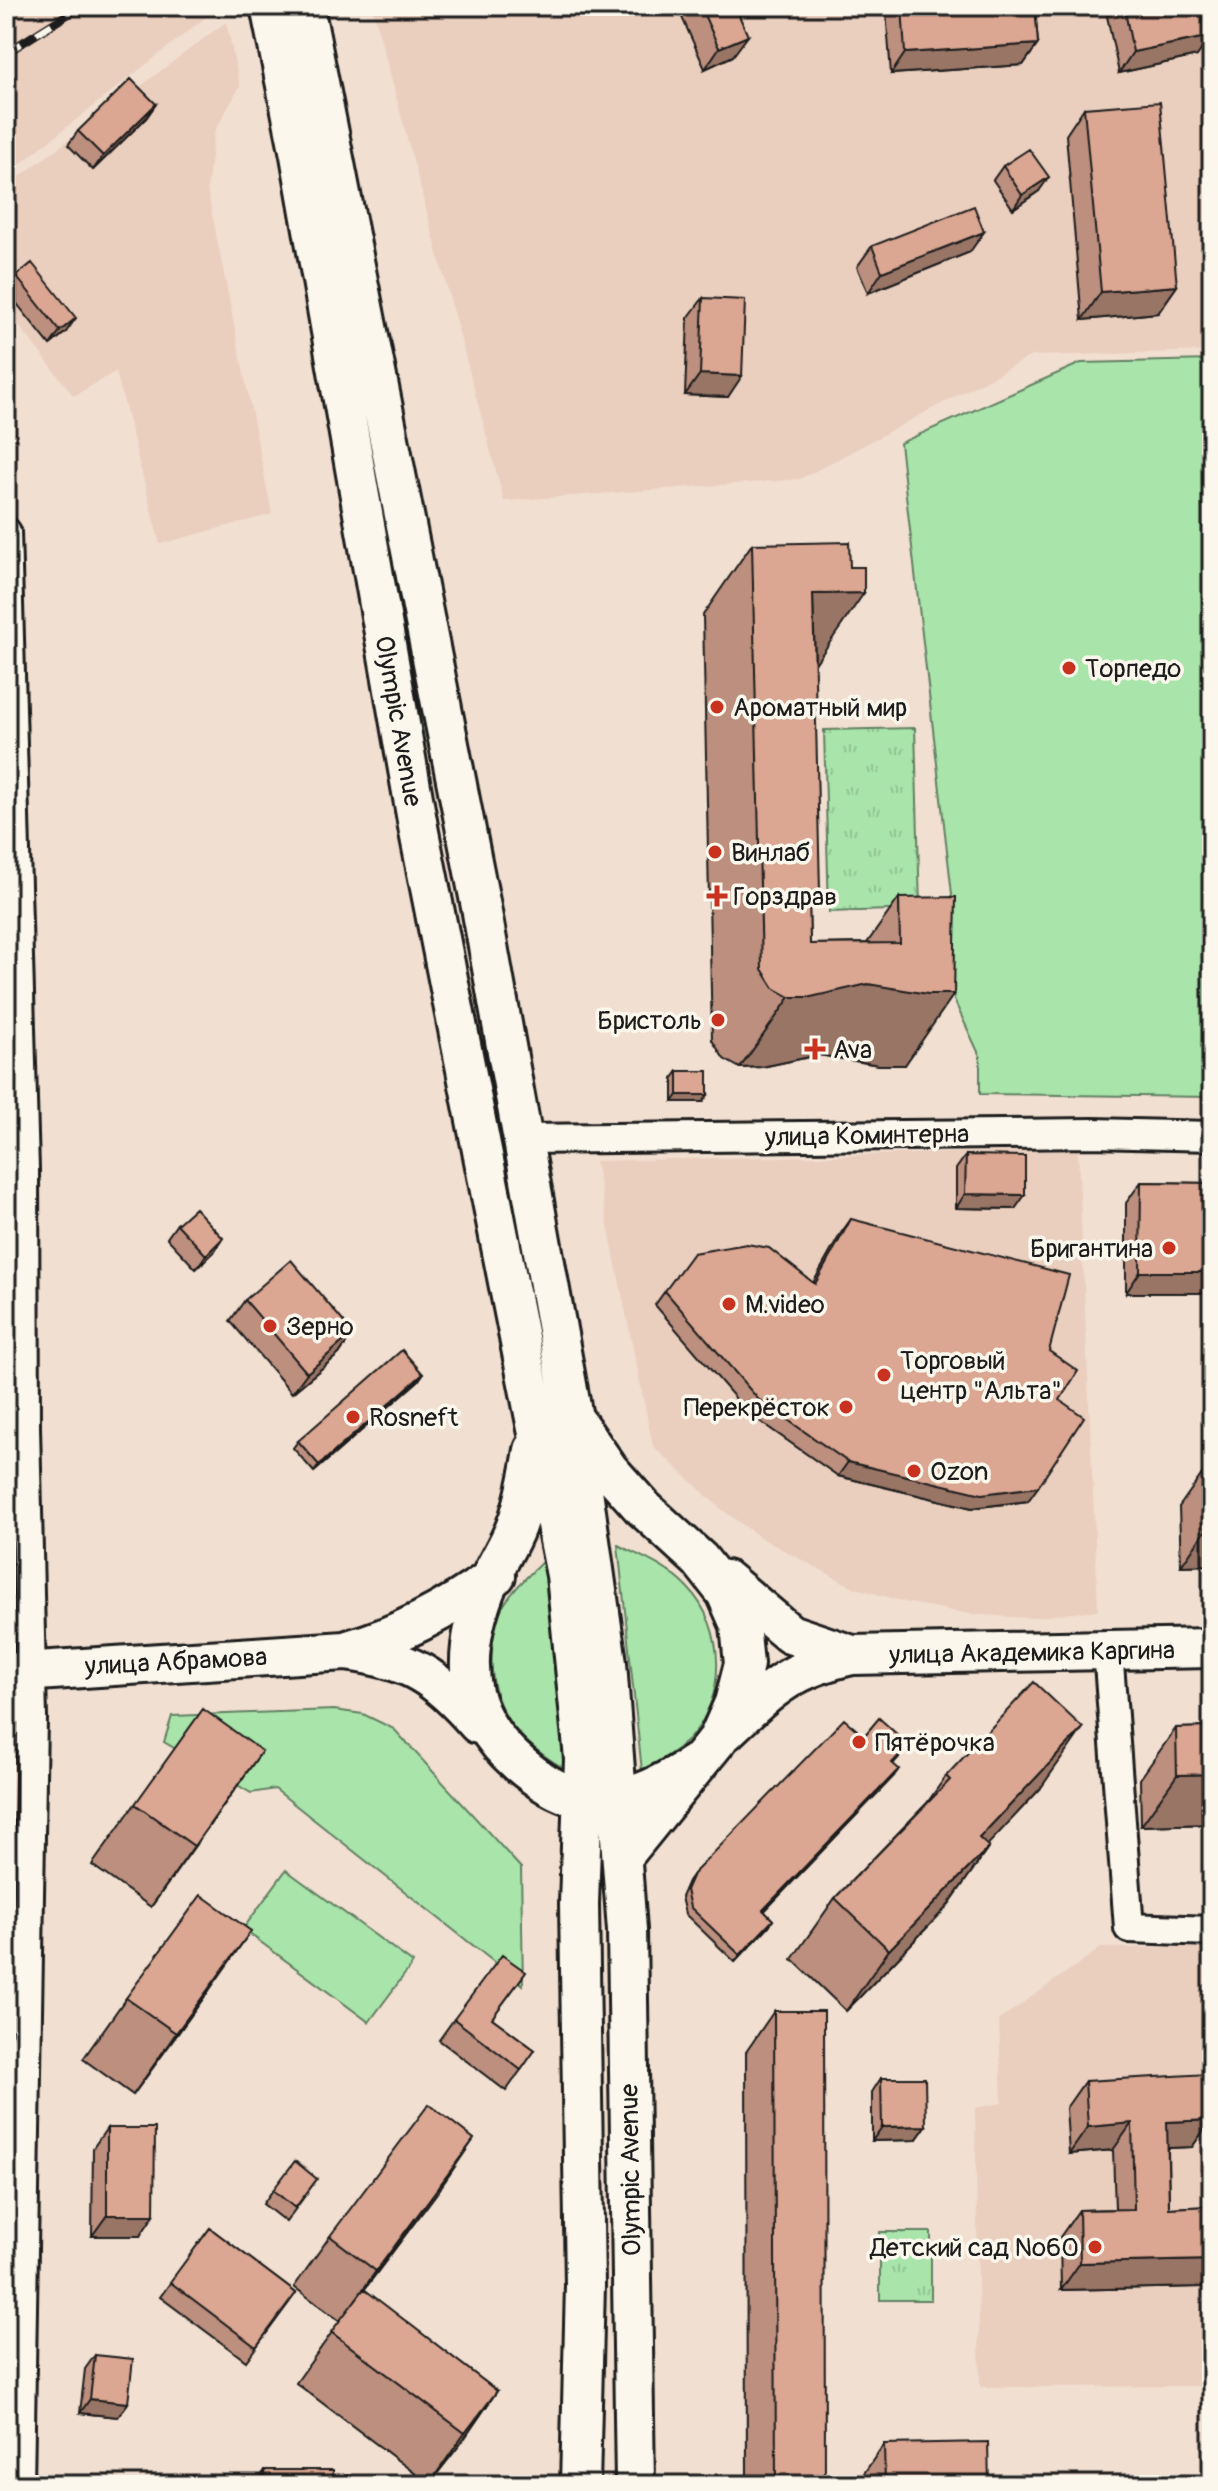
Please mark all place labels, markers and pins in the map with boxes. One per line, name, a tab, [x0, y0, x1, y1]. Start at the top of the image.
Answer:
place label: Торпедо	[1085, 653, 1181, 685]
marker: Торпедо	[1060, 659, 1078, 677]
place label: Ароматный мир	[733, 692, 907, 724]
marker: Ароматный мир	[708, 698, 726, 716]
place label: Винлаб	[731, 837, 810, 869]
marker: Винлаб	[706, 843, 724, 861]
place label: Горздрав	[733, 881, 837, 913]
marker: Горздрав	[708, 887, 726, 905]
place label: Бристоль	[597, 1005, 702, 1037]
marker: Бристоль	[709, 1011, 727, 1029]
place label: Ava	[833, 1034, 872, 1066]
marker: Ava	[804, 1038, 826, 1060]
place label: Бригантина	[1030, 1233, 1153, 1265]
marker: Бригантина	[1160, 1239, 1178, 1257]
place label: M.video	[745, 1289, 825, 1321]
marker: M.video	[720, 1295, 738, 1313]
place label: Зерно	[286, 1311, 354, 1343]
marker: Зерно	[261, 1317, 279, 1335]
place label: Торговый центр "Альта"	[900, 1345, 1062, 1407]
marker: Торговый центр "Альта"	[875, 1366, 893, 1384]
place label: Перекрёсток	[684, 1392, 830, 1424]
marker: Перекрёсток	[837, 1398, 855, 1416]
place label: Rosneft	[369, 1402, 459, 1434]
marker: Rosneft	[344, 1408, 362, 1426]
place label: Ozon	[930, 1456, 988, 1488]
marker: Ozon	[905, 1462, 923, 1480]
place label: Пятёрочка	[875, 1727, 995, 1759]
marker: Пятёрочка	[850, 1733, 868, 1751]
place label: Детский сад №60	[869, 2232, 1079, 2264]
marker: Детский сад №60	[1086, 2238, 1104, 2256]

